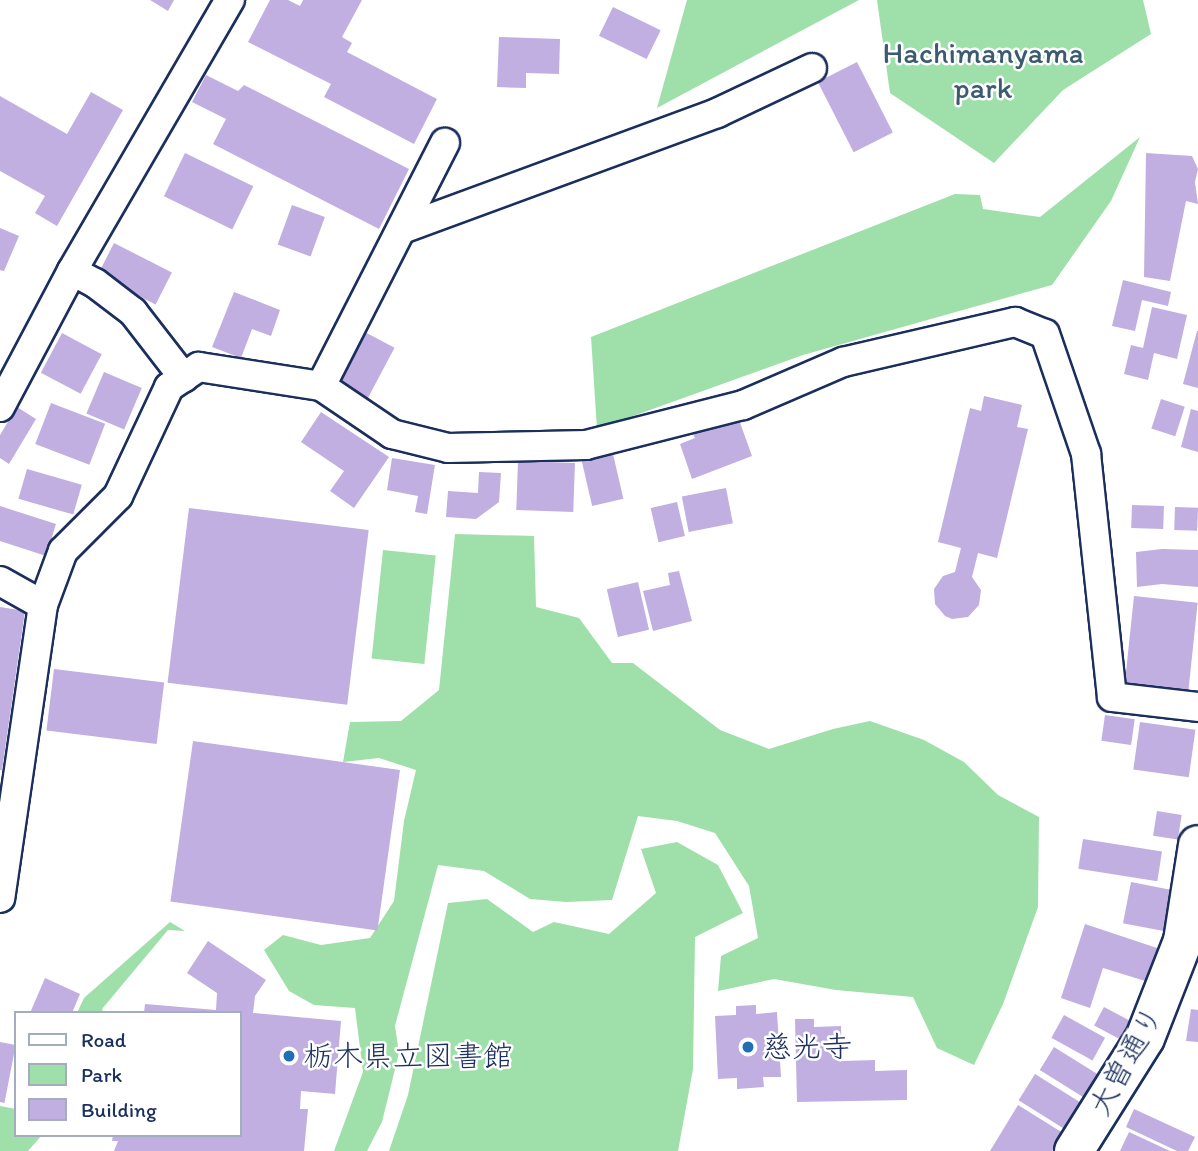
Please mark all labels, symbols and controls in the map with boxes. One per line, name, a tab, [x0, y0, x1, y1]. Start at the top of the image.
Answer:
park label: Hachimanyama park	[883, 35, 1083, 105]
street label: 大曽通り	[1081, 1000, 1171, 1122]
legend	[14, 1011, 242, 1137]
text: Road	[81, 1027, 126, 1052]
place label: 慈光寺	[762, 1029, 852, 1065]
place label: 栃木県立図書館	[303, 1038, 513, 1074]
marker: 慈光寺	[740, 1039, 756, 1055]
marker: 栃木県立図書館	[281, 1048, 297, 1064]
text: Park	[81, 1062, 122, 1087]
text: Building	[81, 1097, 157, 1122]

